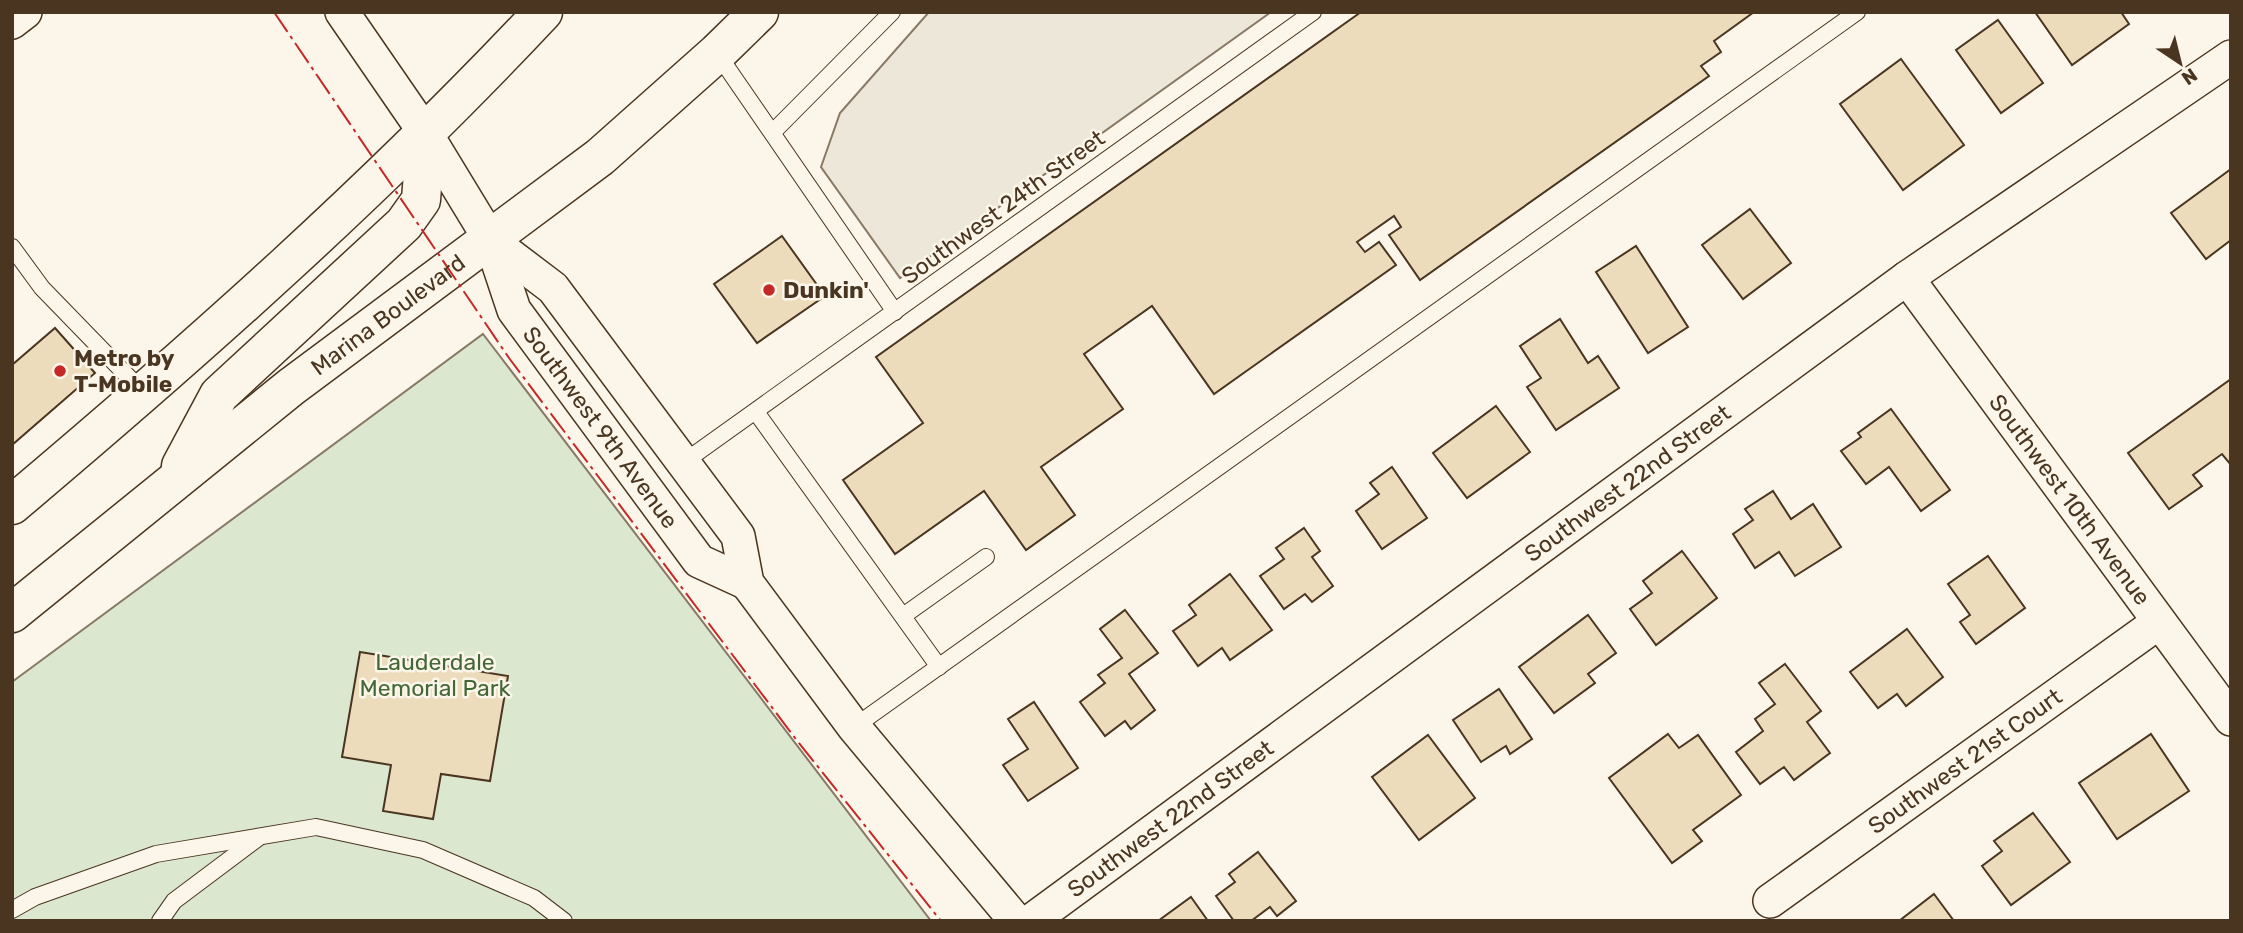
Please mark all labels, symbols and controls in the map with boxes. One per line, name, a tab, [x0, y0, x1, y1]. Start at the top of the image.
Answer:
north arrow	[2145, 28, 2215, 98]
text: N	[2177, 63, 2202, 90]
street label: Southwest 24th Street	[896, 124, 1110, 290]
street label: Marina Boulevard	[305, 248, 471, 381]
place label: Dunkin'	[783, 276, 869, 304]
marker: Dunkin'	[761, 282, 777, 298]
street label: Southwest 9th Avenue	[517, 321, 684, 534]
place label: Metro by T-Mobile	[74, 344, 175, 398]
marker: Metro by T-Mobile	[52, 363, 68, 379]
street label: Southwest 10th Avenue	[1983, 389, 2157, 611]
street label: Southwest 22nd Street	[1519, 398, 1736, 568]
park label: Lauderdale Memorial Park	[360, 648, 511, 702]
street label: Southwest 21st Court	[1863, 682, 2067, 840]
street label: Southwest 22nd Street	[1062, 734, 1279, 903]

